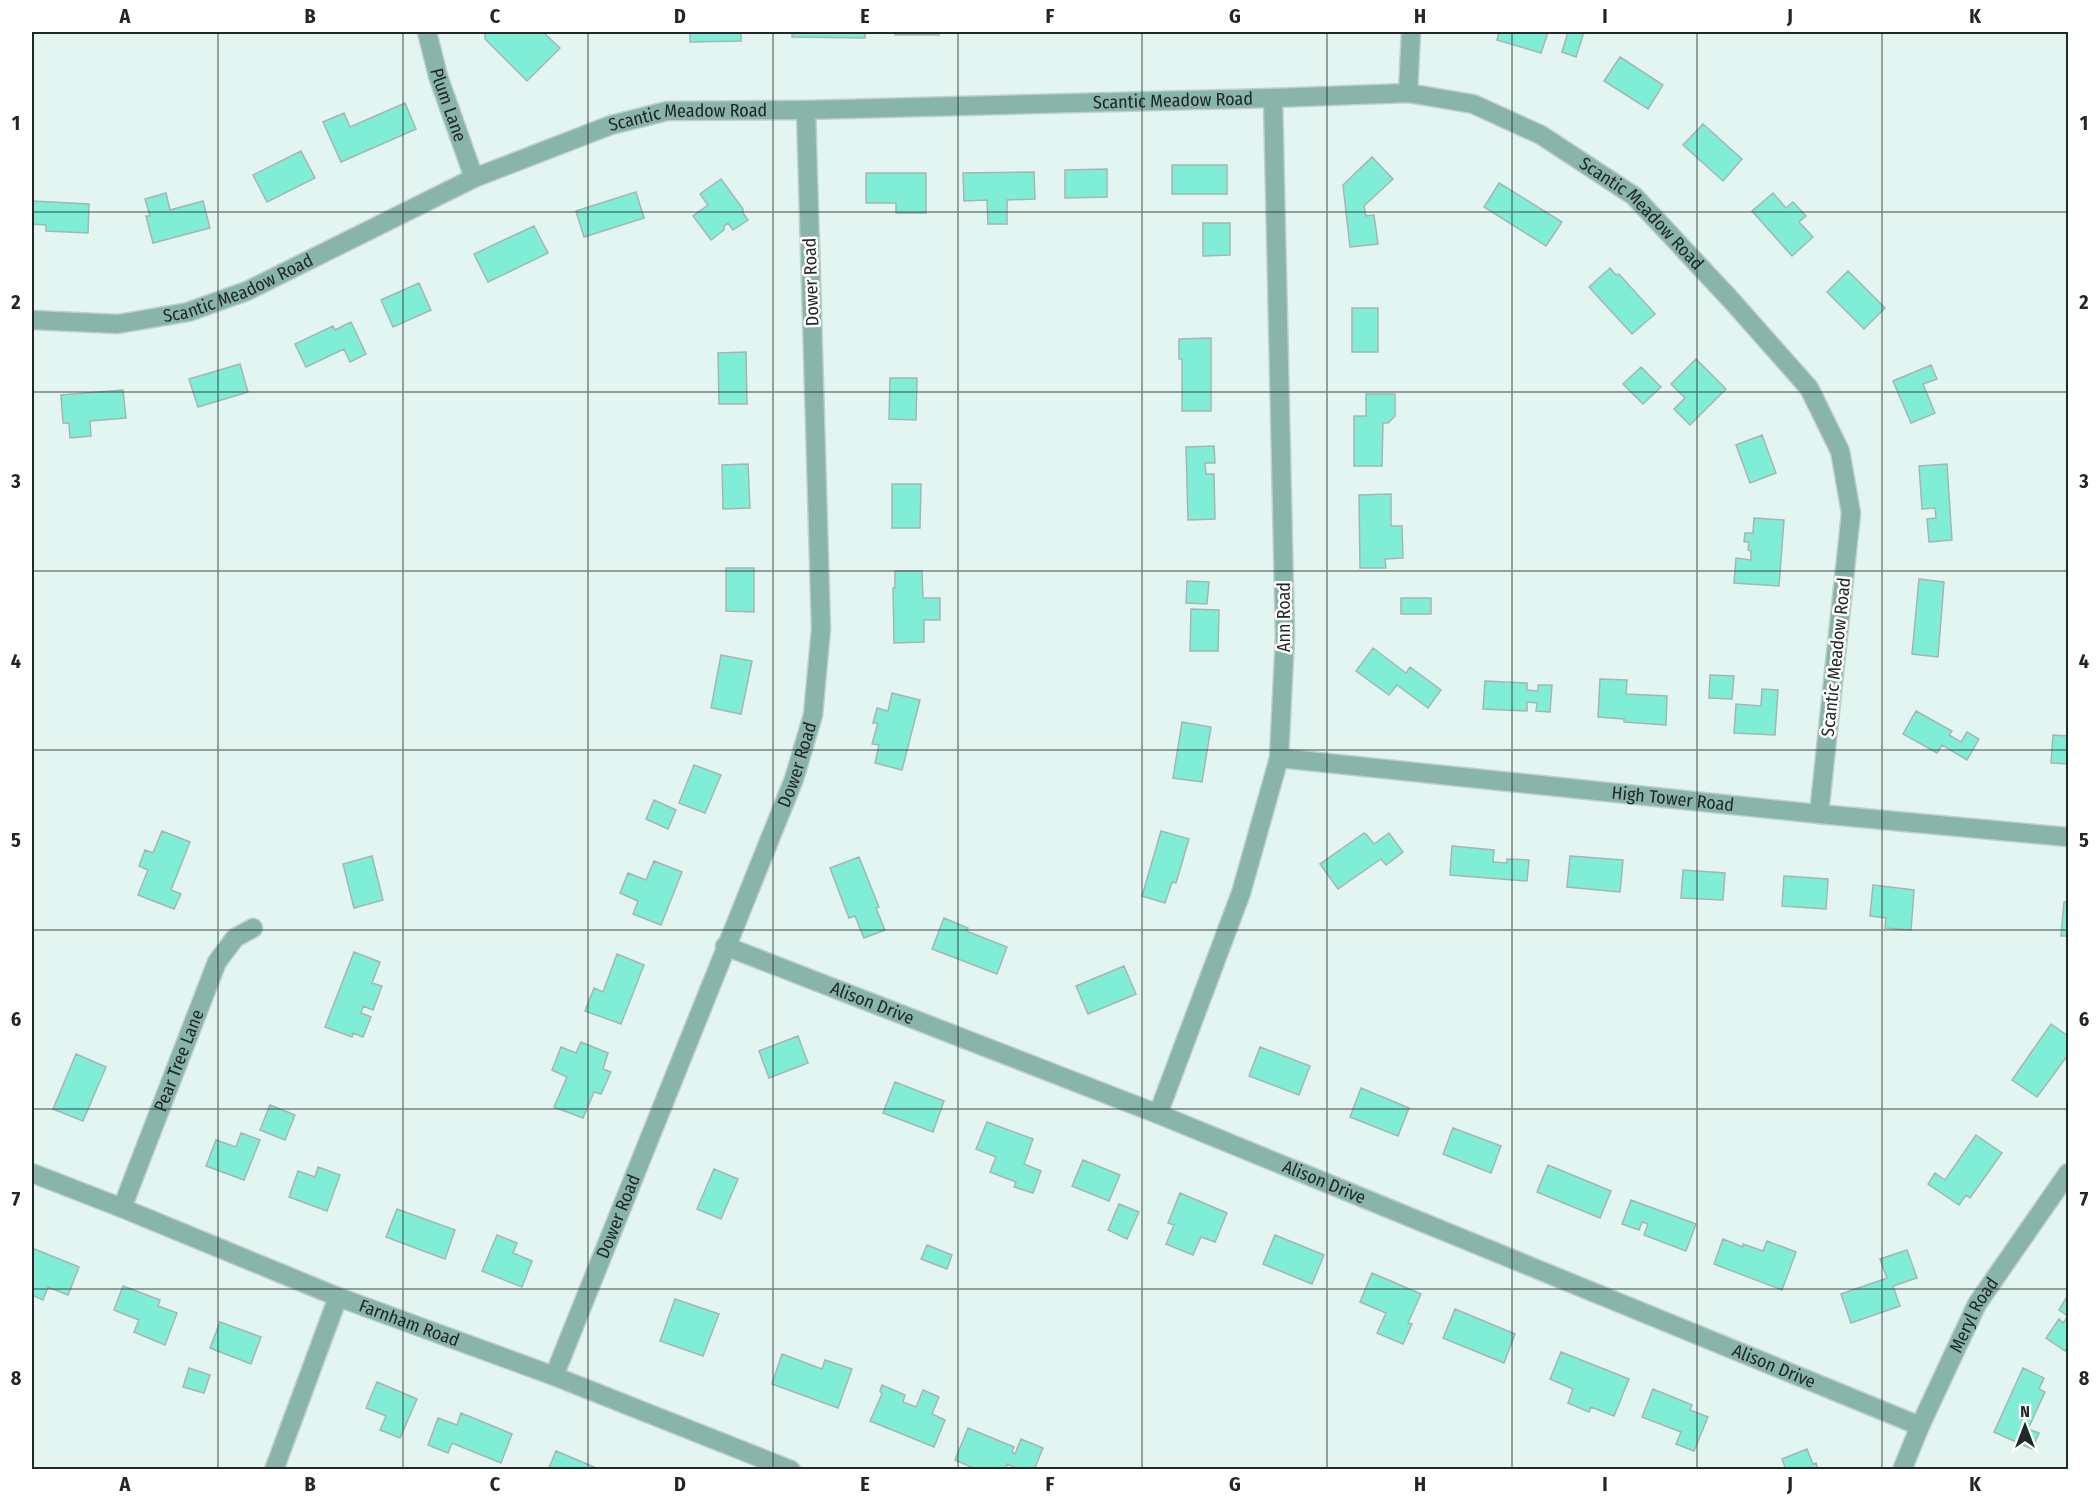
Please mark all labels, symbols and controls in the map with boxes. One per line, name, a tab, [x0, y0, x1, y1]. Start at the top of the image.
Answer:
text: A	[119, 4, 132, 28]
text: B	[304, 4, 316, 28]
text: C	[490, 4, 501, 28]
text: D	[674, 4, 686, 28]
text: E	[860, 4, 870, 28]
text: F	[1046, 4, 1055, 28]
text: G	[1229, 4, 1241, 28]
text: H	[1414, 4, 1426, 28]
text: I	[1602, 4, 1608, 28]
text: J	[1786, 4, 1793, 28]
text: K	[1969, 4, 1981, 28]
street label: Plum Lane	[425, 66, 471, 145]
street label: Scantic Meadow Road	[1093, 88, 1253, 114]
street label: Scantic Meadow Road	[606, 99, 767, 136]
text: 1	[12, 111, 20, 135]
text: 1	[2080, 111, 2088, 135]
street label: Scantic Meadow Road	[1575, 152, 1708, 274]
street label: Dower Road	[798, 237, 824, 327]
street label: Scantic Meadow Road	[161, 249, 317, 327]
text: 2	[10, 290, 21, 314]
text: 2	[2078, 290, 2089, 314]
text: 3	[10, 469, 21, 493]
text: 3	[2078, 469, 2089, 493]
street label: Scantic Meadow Road	[1817, 576, 1855, 738]
street label: Ann Road	[1273, 582, 1295, 652]
text: 4	[11, 649, 21, 673]
text: 4	[2079, 649, 2089, 673]
street label: Dower Road	[773, 719, 821, 811]
street label: High Tower Road	[1611, 782, 1735, 816]
text: 5	[11, 828, 21, 852]
text: 5	[2079, 828, 2089, 852]
street label: Alison Drive	[827, 977, 917, 1029]
street label: Pear Tree Lane	[149, 1006, 209, 1115]
text: 6	[11, 1007, 21, 1031]
text: 6	[2079, 1007, 2089, 1031]
street label: Alison Drive	[1279, 1155, 1369, 1209]
street label: Dower Road	[591, 1171, 645, 1262]
text: 7	[12, 1187, 21, 1211]
text: 7	[2080, 1187, 2089, 1211]
street label: Meryl Road	[1945, 1273, 2003, 1356]
street label: Farnham Road	[356, 1295, 462, 1351]
street label: Alison Drive	[1729, 1339, 1819, 1393]
text: 8	[11, 1366, 22, 1390]
text: 8	[2079, 1366, 2090, 1390]
north arrow	[1995, 1396, 2055, 1456]
text: N	[2020, 1402, 2030, 1421]
text: A	[119, 1472, 132, 1496]
text: B	[304, 1472, 316, 1496]
text: C	[490, 1472, 501, 1496]
text: D	[674, 1472, 686, 1496]
text: E	[860, 1472, 870, 1496]
text: F	[1046, 1472, 1055, 1496]
text: G	[1229, 1472, 1241, 1496]
text: H	[1414, 1472, 1426, 1496]
text: I	[1602, 1472, 1608, 1496]
text: J	[1786, 1472, 1793, 1496]
text: K	[1969, 1472, 1981, 1496]

